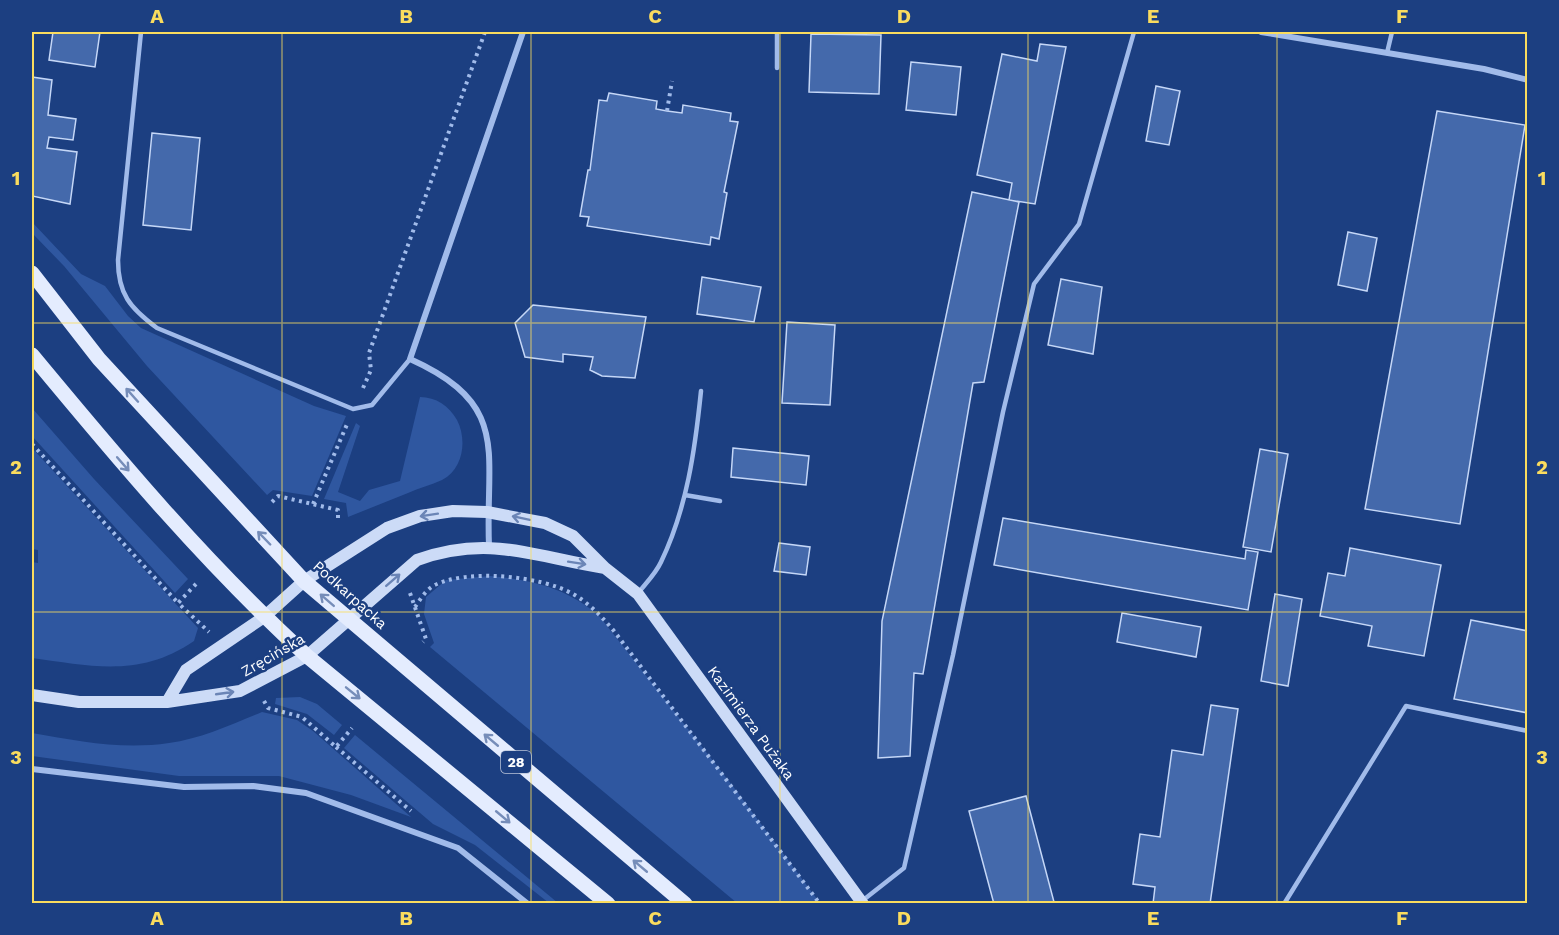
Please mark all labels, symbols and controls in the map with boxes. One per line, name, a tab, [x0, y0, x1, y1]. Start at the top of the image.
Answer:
text: A	[150, 4, 164, 28]
text: B	[399, 4, 413, 28]
text: C	[648, 4, 662, 28]
text: D	[897, 4, 911, 28]
text: E	[1147, 4, 1159, 28]
text: F	[1396, 4, 1408, 28]
text: 1	[12, 166, 20, 190]
text: 1	[1538, 166, 1546, 190]
one-way arrow	[125, 388, 139, 403]
text: 2	[10, 455, 22, 479]
text: 2	[1536, 455, 1548, 479]
one-way arrow	[116, 456, 130, 471]
one-way arrow	[420, 509, 439, 520]
one-way arrow	[512, 511, 531, 523]
one-way arrow	[257, 531, 271, 546]
street label: Podkarpacka	[309, 557, 391, 633]
one-way arrow	[566, 558, 586, 569]
one-way arrow	[385, 573, 400, 587]
one-way arrow	[320, 593, 335, 607]
street label: Zręcińska	[238, 629, 308, 680]
street label: Kazimierza Pużaka	[704, 663, 799, 784]
one-way arrow	[345, 686, 361, 699]
one-way arrow	[214, 688, 234, 699]
one-way arrow	[483, 734, 499, 747]
text: 3	[10, 745, 22, 769]
text: 3	[1536, 745, 1548, 769]
road number: 28	[501, 751, 531, 773]
one-way arrow	[495, 810, 510, 824]
one-way arrow	[633, 859, 648, 873]
text: A	[150, 906, 164, 930]
text: B	[399, 906, 413, 930]
text: C	[648, 906, 662, 930]
text: D	[897, 906, 911, 930]
text: E	[1147, 906, 1159, 930]
text: F	[1396, 906, 1408, 930]

